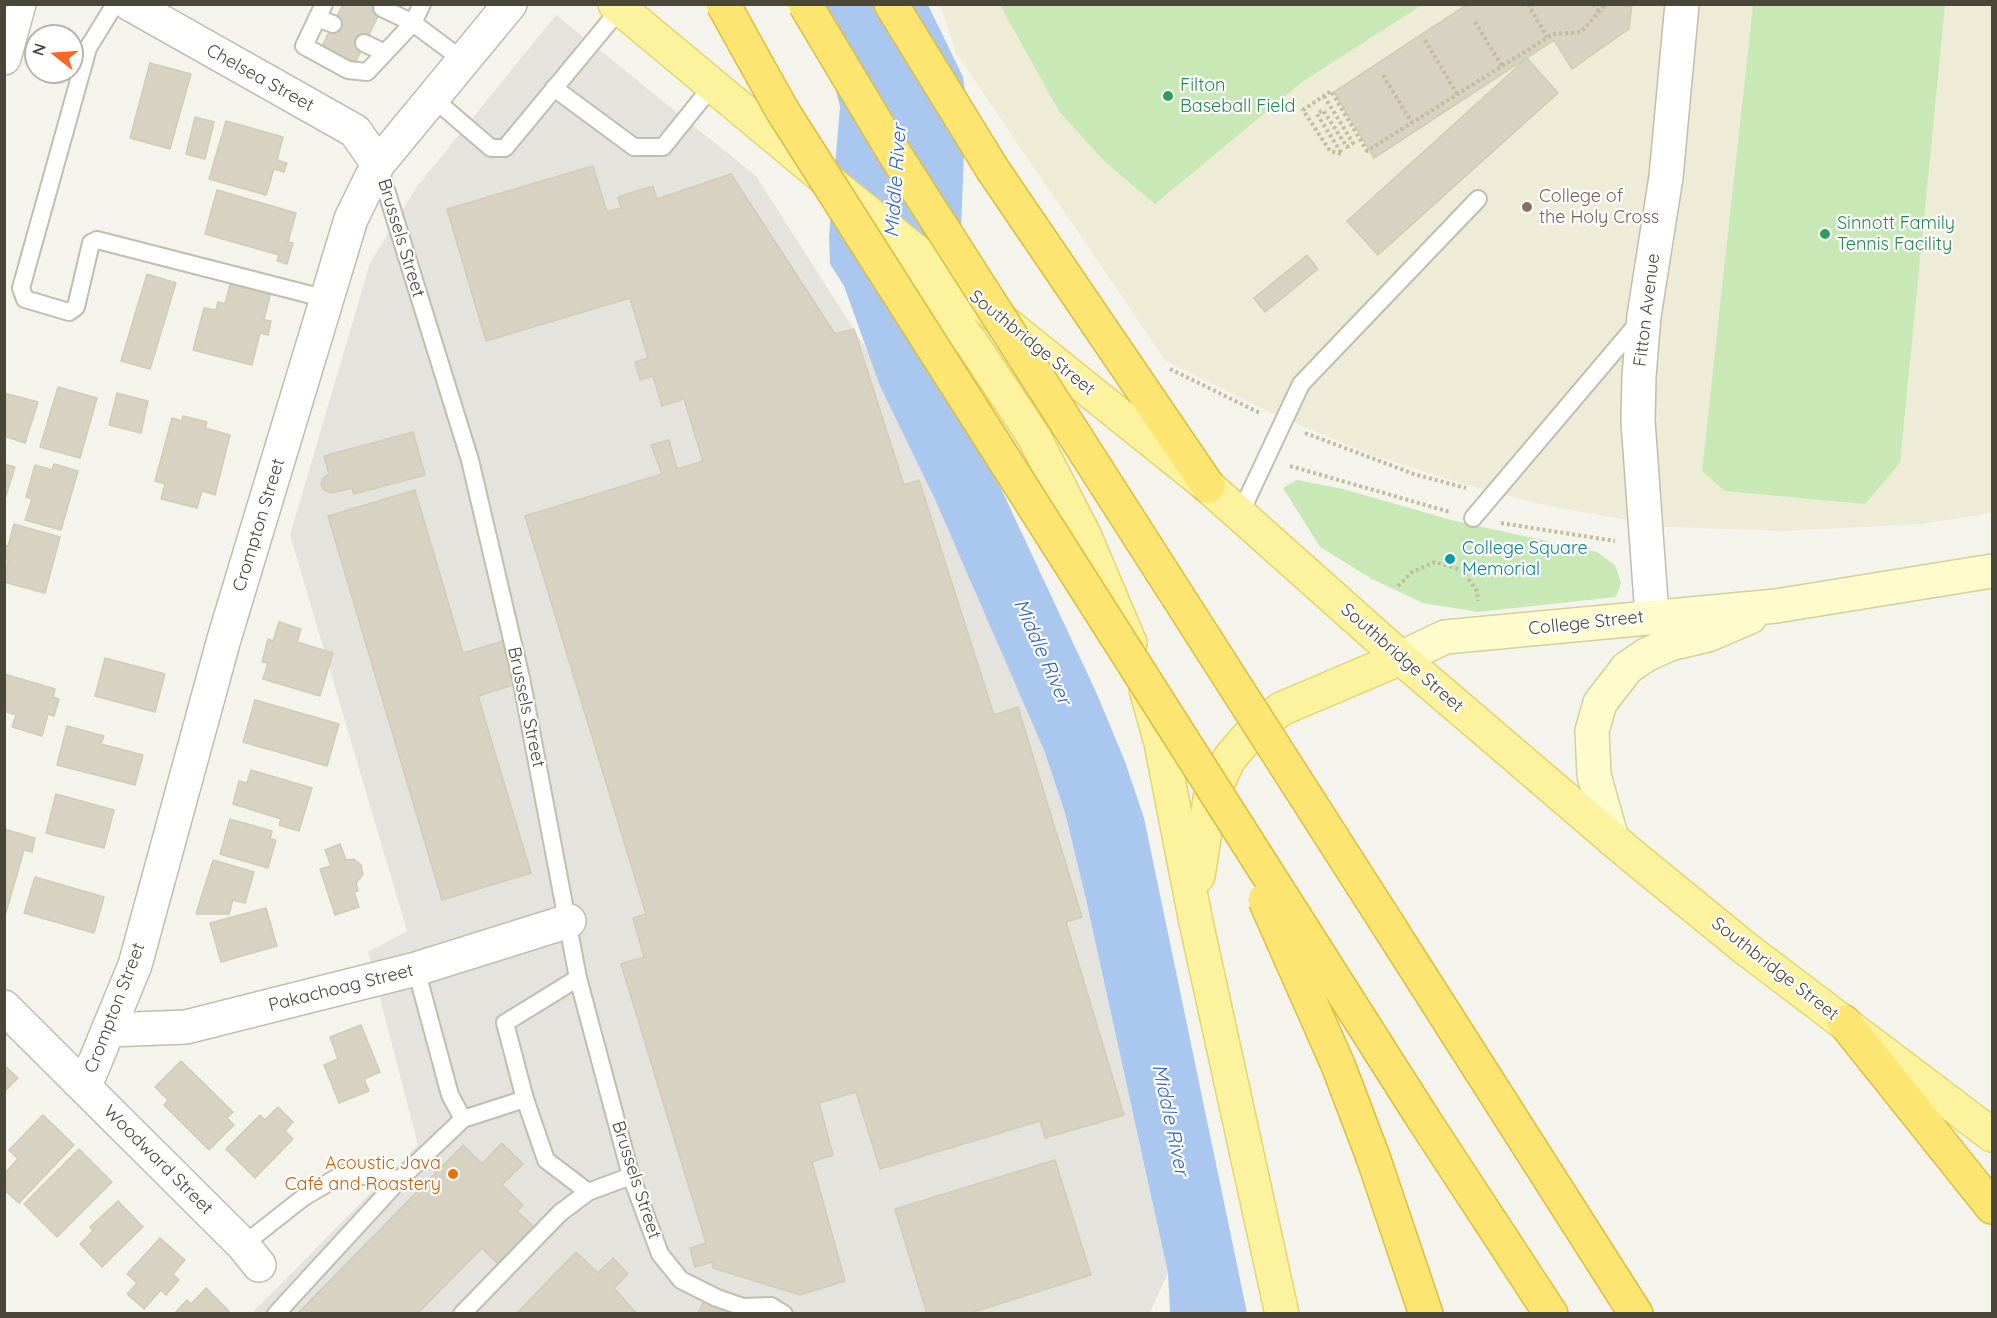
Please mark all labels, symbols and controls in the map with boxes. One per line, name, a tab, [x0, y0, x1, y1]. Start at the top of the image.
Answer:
north arrow	[24, 24, 84, 84]
street label: Chelsea Street	[202, 39, 318, 117]
text: N	[27, 41, 50, 58]
place label: Filton Baseball Field	[1180, 75, 1295, 118]
marker: Filton Baseball Field	[1161, 89, 1175, 103]
water label: Middle River	[880, 124, 912, 238]
street label: Brussels Street	[373, 176, 429, 300]
place label: College of the Holy Cross	[1539, 186, 1659, 228]
marker: College of the Holy Cross	[1520, 200, 1534, 214]
place label: Sinnott Family Tennis Facility	[1837, 213, 1955, 256]
marker: Sinnott Family Tennis Facility	[1818, 227, 1832, 241]
street label: Fitton Avenue	[1629, 252, 1665, 368]
street label: Southbridge Street	[965, 286, 1099, 400]
street label: Crompton Street	[229, 456, 289, 594]
place label: College Square Memorial	[1462, 538, 1588, 580]
marker: College Square Memorial	[1443, 552, 1457, 566]
water label: Middle River	[1008, 595, 1076, 709]
street label: Southbridge Street	[1336, 599, 1468, 717]
street label: College Street	[1527, 606, 1645, 640]
street label: Brussels Street	[503, 645, 549, 769]
street label: Southbridge Street	[1707, 913, 1843, 1025]
street label: Crompton Street	[80, 940, 150, 1076]
street label: Pakachoag Street	[266, 960, 416, 1016]
water label: Middle River	[1146, 1062, 1194, 1178]
street label: Woodward Street	[99, 1101, 217, 1219]
street label: Brussels Street	[607, 1118, 665, 1242]
place label: Acoustic Java Café and Roastery	[285, 1153, 441, 1196]
marker: Acoustic Java Café and Roastery	[446, 1167, 460, 1181]

